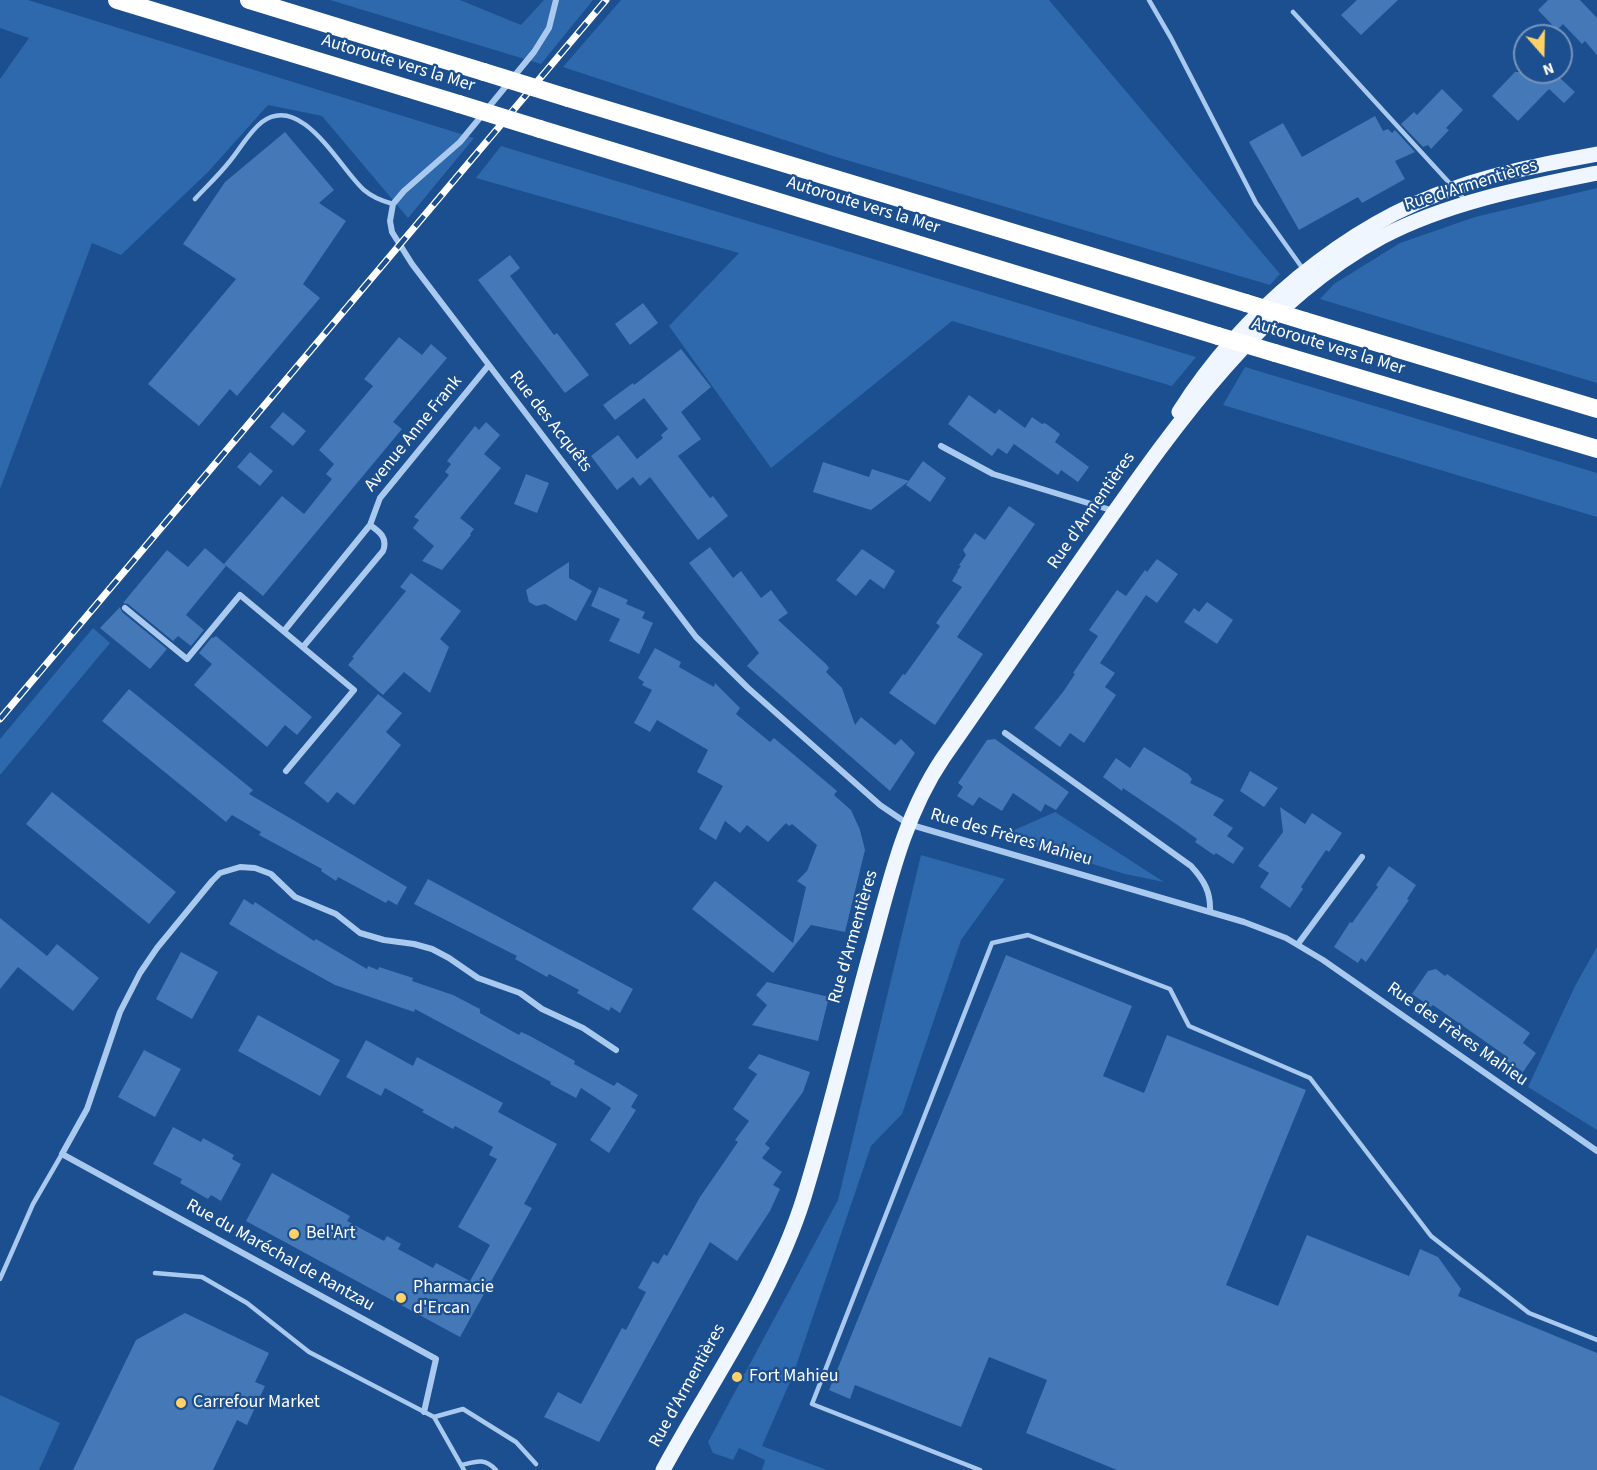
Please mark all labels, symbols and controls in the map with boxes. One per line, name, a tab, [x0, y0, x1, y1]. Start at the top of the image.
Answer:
north arrow	[1513, 24, 1573, 84]
street label: Autoroute vers la Mer	[319, 30, 477, 98]
text: N	[1540, 57, 1557, 81]
street label: Rue d'Armentières	[1402, 156, 1540, 216]
street label: Autoroute vers la Mer	[784, 172, 942, 240]
street label: Autoroute vers la Mer	[1249, 313, 1407, 381]
street label: Rue des Acquêts	[504, 367, 596, 477]
street label: Avenue Anne Frank	[361, 372, 467, 496]
street label: Rue d'Armentières	[1044, 448, 1140, 574]
street label: Rue des Frères Mahieu	[928, 805, 1094, 871]
street label: Rue d'Armentières	[825, 868, 883, 1006]
street label: Rue des Frères Mahieu	[1382, 978, 1532, 1092]
street label: Rue du Maréchal de Rantzau	[182, 1195, 378, 1317]
place label: Bel'Art	[306, 1223, 356, 1245]
marker: Bel'Art	[287, 1227, 301, 1241]
place label: Pharmacie d'Ercan	[413, 1277, 494, 1320]
marker: Pharmacie d'Ercan	[394, 1291, 408, 1305]
street label: Rue d'Armentières	[645, 1321, 731, 1451]
place label: Fort Mahieu	[749, 1366, 838, 1388]
marker: Fort Mahieu	[730, 1370, 744, 1384]
place label: Carrefour Market	[193, 1392, 320, 1414]
marker: Carrefour Market	[174, 1396, 188, 1410]

